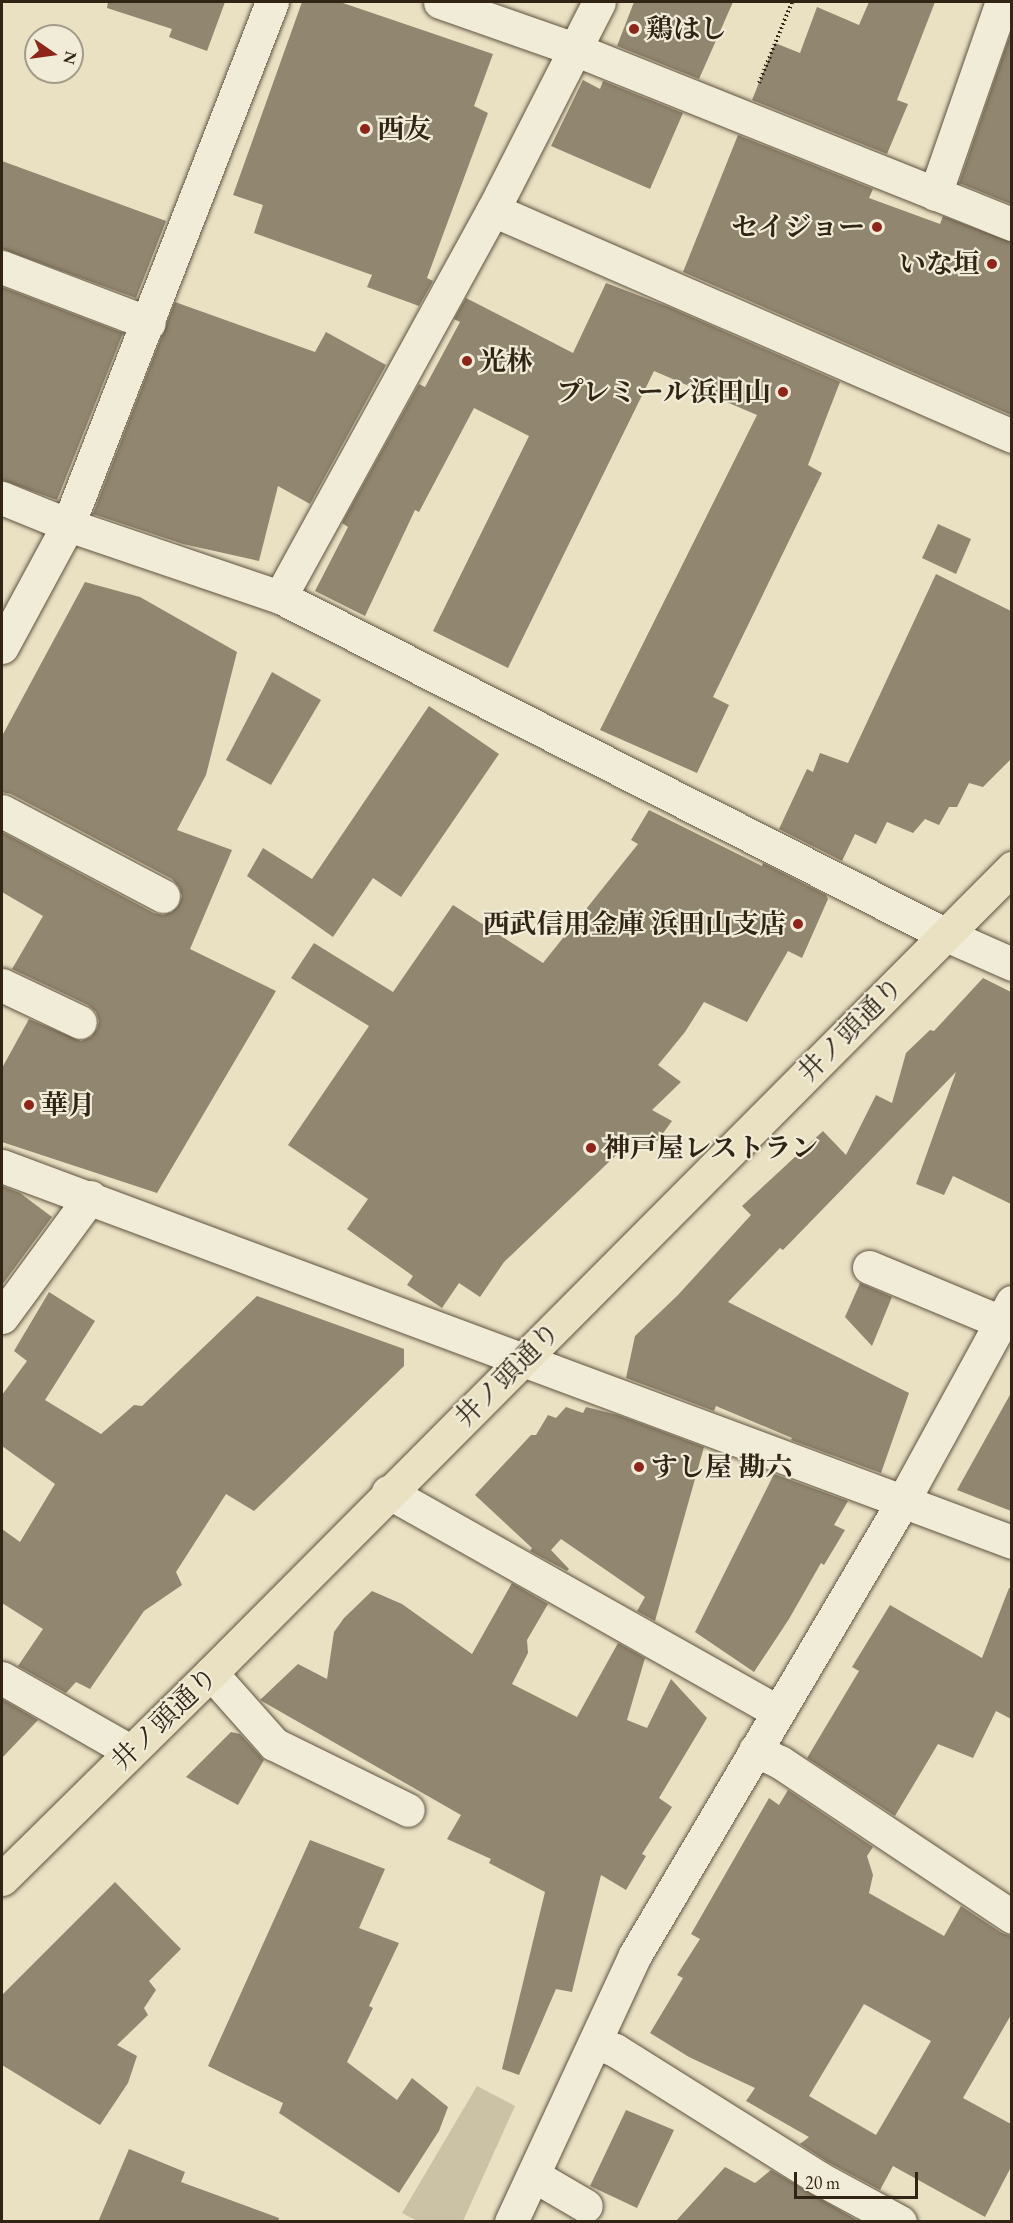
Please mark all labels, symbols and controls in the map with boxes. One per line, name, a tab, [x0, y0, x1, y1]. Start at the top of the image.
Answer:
place label: 鶏はし	[646, 13, 727, 45]
marker: 鶏はし	[627, 22, 641, 36]
north arrow	[24, 24, 84, 84]
text: N	[58, 49, 82, 66]
place label: 西友	[377, 113, 431, 145]
marker: 西友	[358, 122, 372, 136]
place label: セイジョー	[730, 211, 865, 243]
marker: セイジョー	[870, 220, 884, 234]
place label: いな垣	[899, 248, 980, 280]
marker: いな垣	[985, 257, 999, 271]
place label: 光林	[479, 345, 533, 377]
marker: 光林	[460, 354, 474, 368]
place label: プレミール浜田山	[555, 376, 771, 408]
marker: プレミール浜田山	[776, 385, 790, 399]
place label: 西武信用金庫 浜田山支店	[483, 908, 786, 940]
marker: 西武信用金庫 浜田山支店	[791, 917, 805, 931]
street label: 井ノ頭通り	[791, 970, 909, 1088]
place label: 華月	[41, 1089, 95, 1121]
marker: 華月	[22, 1098, 36, 1112]
place label: 神戸屋レストラン	[603, 1132, 819, 1164]
marker: 神戸屋レストラン	[584, 1141, 598, 1155]
street label: 井ノ頭通り	[448, 1315, 566, 1433]
place label: すし屋 勘六	[651, 1451, 792, 1483]
marker: すし屋 勘六	[632, 1460, 646, 1474]
street label: 井ノ頭通り	[104, 1659, 224, 1777]
scale bar	[797, 2160, 922, 2198]
text: 20 m	[805, 2171, 840, 2194]

